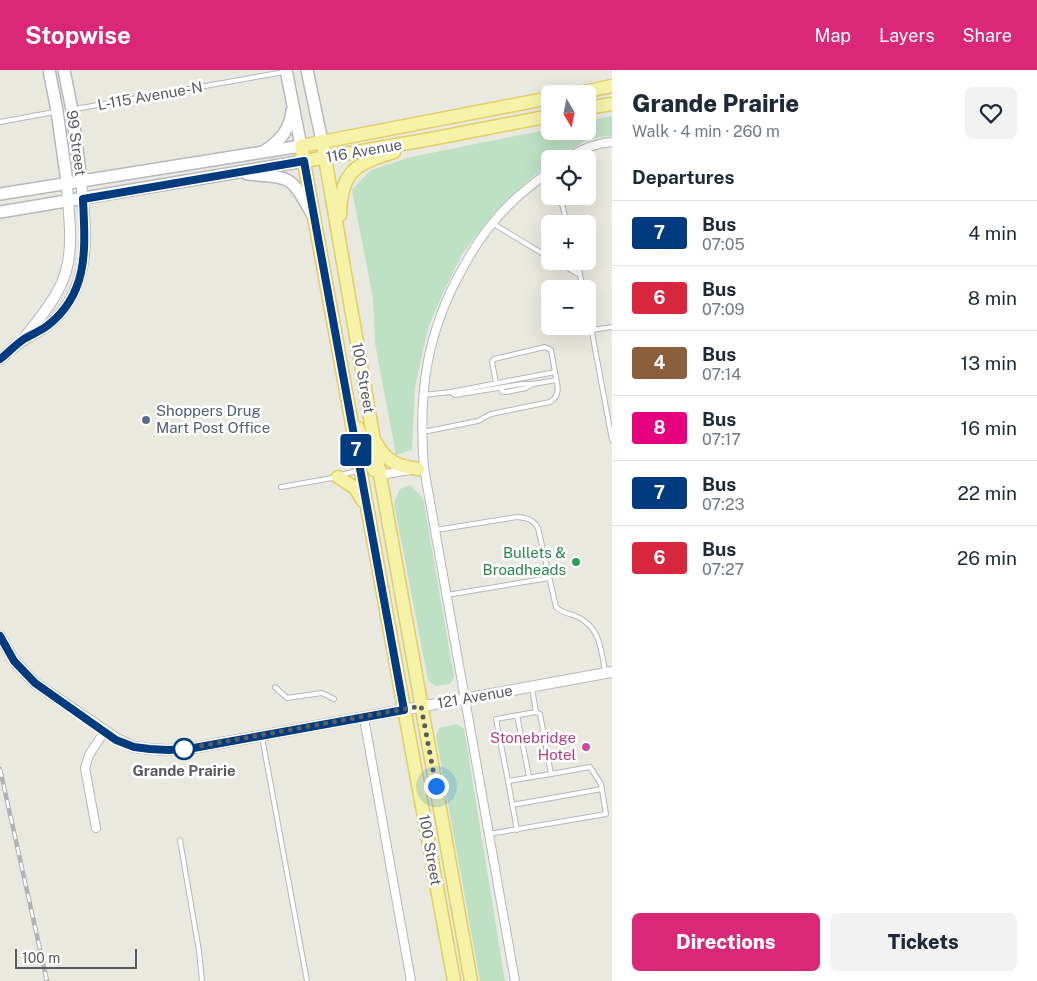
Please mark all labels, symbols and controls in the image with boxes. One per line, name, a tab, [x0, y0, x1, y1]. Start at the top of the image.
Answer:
text: Stopwise	[25, 21, 131, 49]
text: Map	[815, 25, 851, 46]
text: Layers	[879, 25, 935, 46]
text: Share	[963, 25, 1012, 46]
street label: L-115 Avenue-N	[96, 78, 204, 113]
north arrow	[541, 85, 596, 140]
map controls	[541, 85, 596, 335]
button: heart	[965, 87, 1017, 139]
text: Grande Prairie	[632, 89, 799, 117]
street label: 99 Street	[63, 109, 90, 177]
text: Walk · 4 min · 260 m	[632, 122, 780, 141]
street label: 116 Avenue	[325, 135, 403, 166]
button: locate	[541, 150, 596, 205]
text: Departures	[632, 166, 735, 188]
text: Bus	[702, 213, 736, 235]
button: +	[541, 215, 596, 270]
text: 7	[654, 222, 665, 243]
text: 4 min	[968, 222, 1017, 244]
text: 07:05	[702, 235, 745, 254]
text: Bus	[702, 278, 736, 300]
button: −	[541, 280, 596, 335]
text: 6	[654, 287, 665, 308]
text: 8 min	[968, 287, 1017, 309]
text: 07:09	[702, 300, 744, 319]
street label: 100 Street	[349, 341, 378, 415]
text: Bus	[702, 343, 736, 365]
text: 4	[654, 352, 665, 373]
text: 13 min	[960, 352, 1017, 374]
text: 07:14	[702, 365, 741, 384]
place label: Shoppers Drug Mart Post Office	[156, 402, 270, 436]
text: Bus	[702, 408, 736, 430]
marker: Shoppers Drug Mart Post Office	[140, 414, 152, 426]
text: 8	[653, 417, 666, 438]
text: 16 min	[961, 417, 1017, 439]
text: 07:17	[702, 430, 741, 449]
line badge: 7	[340, 434, 372, 466]
text: 7	[350, 439, 362, 460]
text: Bus	[702, 473, 736, 495]
text: 7	[654, 482, 665, 503]
text: 22 min	[958, 482, 1017, 504]
text: 07:23	[702, 495, 745, 514]
text: Bus	[702, 538, 736, 560]
place label: Bullets & Broadheads	[483, 544, 566, 578]
text: 6	[654, 547, 665, 568]
text: 26 min	[957, 547, 1017, 569]
marker: Bullets & Broadheads	[570, 556, 582, 568]
text: 07:27	[702, 560, 744, 579]
street label: 121 Avenue	[436, 682, 514, 712]
place label: Stonebridge Hotel	[490, 729, 576, 763]
marker: Grande Prairie	[173, 738, 195, 760]
marker: Stonebridge Hotel	[580, 741, 592, 753]
place label: Grande Prairie	[132, 762, 236, 779]
your location	[424, 774, 449, 799]
street label: 100 Street	[416, 813, 445, 887]
button: Directions	[632, 913, 820, 971]
button: Tickets	[830, 913, 1017, 971]
scale bar	[15, 946, 138, 969]
text: 100 m	[22, 950, 60, 966]

